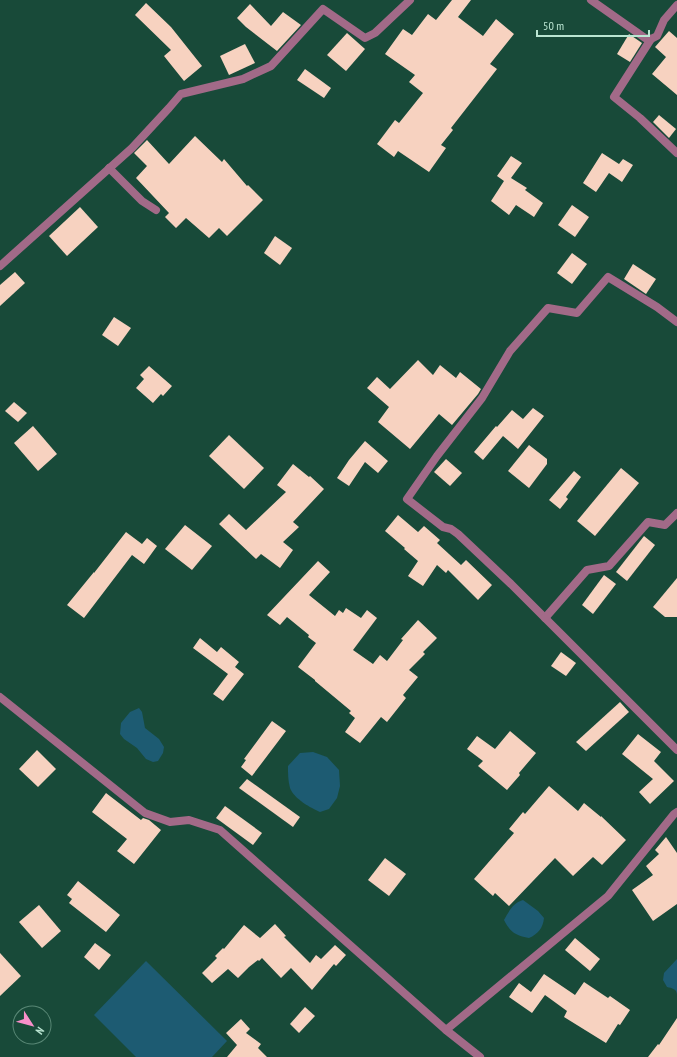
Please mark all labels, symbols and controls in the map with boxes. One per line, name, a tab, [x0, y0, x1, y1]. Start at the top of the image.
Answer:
scale bar	[537, 12, 649, 38]
text: 50 m	[543, 18, 564, 33]
north arrow	[12, 1005, 52, 1045]
text: N	[33, 1024, 48, 1037]

